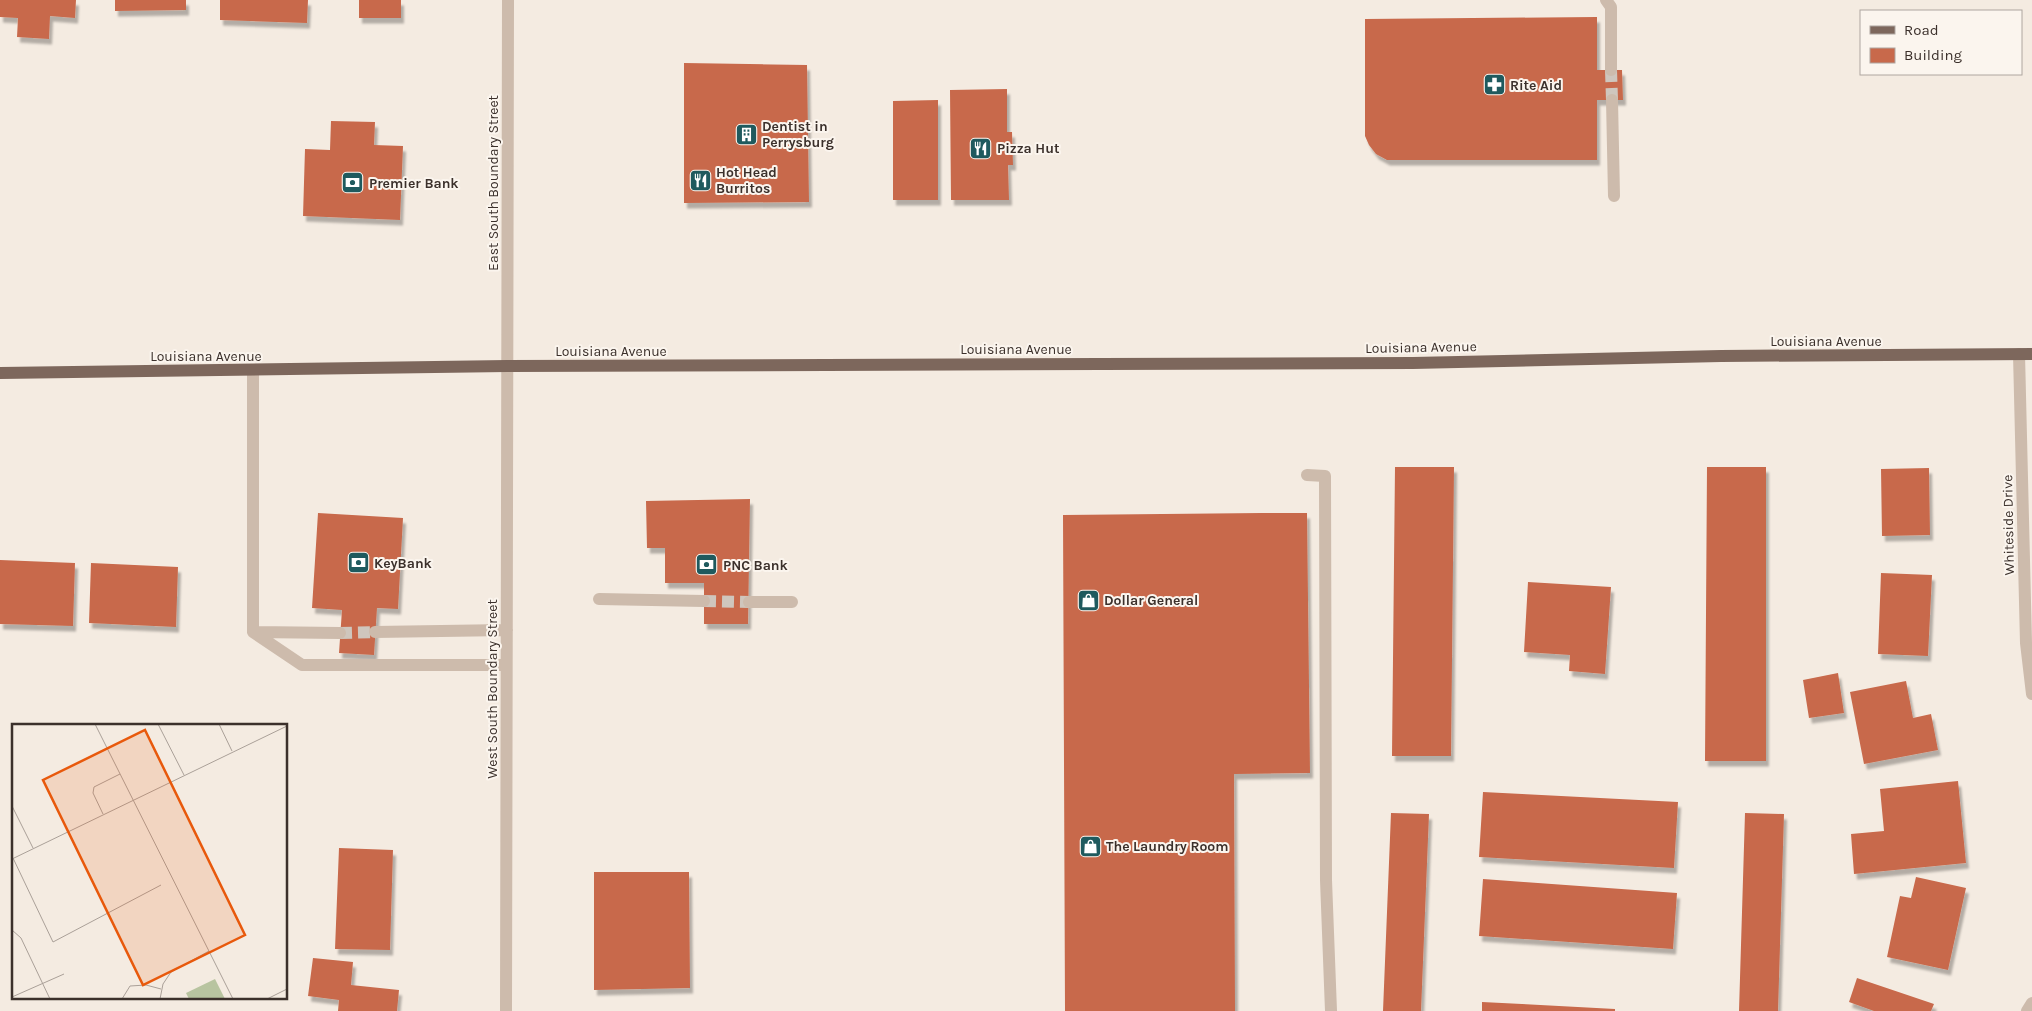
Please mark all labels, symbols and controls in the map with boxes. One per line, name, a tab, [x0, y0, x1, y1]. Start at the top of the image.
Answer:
legend	[1860, 10, 2022, 75]
text: Road	[1904, 21, 1939, 39]
text: Building	[1904, 46, 1962, 64]
pharmacy icon: Rite Aid	[1482, 73, 1506, 97]
place label: Rite Aid	[1510, 77, 1562, 94]
street label: East South Boundary Street	[485, 95, 502, 271]
place label: Dentist in Perrysburg	[762, 118, 834, 151]
building icon: Dentist in Perrysburg	[734, 122, 758, 146]
restaurant icon: Pizza Hut	[969, 136, 993, 160]
place label: Pizza Hut	[997, 140, 1060, 157]
place label: Hot Head Burritos	[716, 164, 777, 197]
restaurant icon: Hot Head Burritos	[688, 168, 712, 192]
bank icon: Premier Bank	[341, 171, 365, 195]
place label: Premier Bank	[369, 175, 459, 192]
street label: Louisiana Avenue	[1770, 333, 1882, 350]
street label: Louisiana Avenue	[1365, 338, 1477, 357]
street label: Louisiana Avenue	[960, 341, 1072, 358]
street label: Louisiana Avenue	[555, 343, 667, 360]
street label: Louisiana Avenue	[150, 348, 262, 365]
street label: Whiteside Drive	[1999, 475, 2018, 575]
bank icon: KeyBank	[346, 551, 370, 575]
bank icon: PNC Bank	[695, 553, 719, 577]
place label: KeyBank	[374, 555, 433, 572]
place label: PNC Bank	[723, 557, 789, 574]
shop icon: Dollar General	[1076, 588, 1100, 612]
place label: Dollar General	[1104, 592, 1198, 609]
street label: West South Boundary Street	[484, 599, 501, 779]
inset map	[12, 724, 288, 998]
shop icon: The Laundry Room	[1078, 834, 1102, 858]
place label: The Laundry Room	[1106, 838, 1229, 855]

